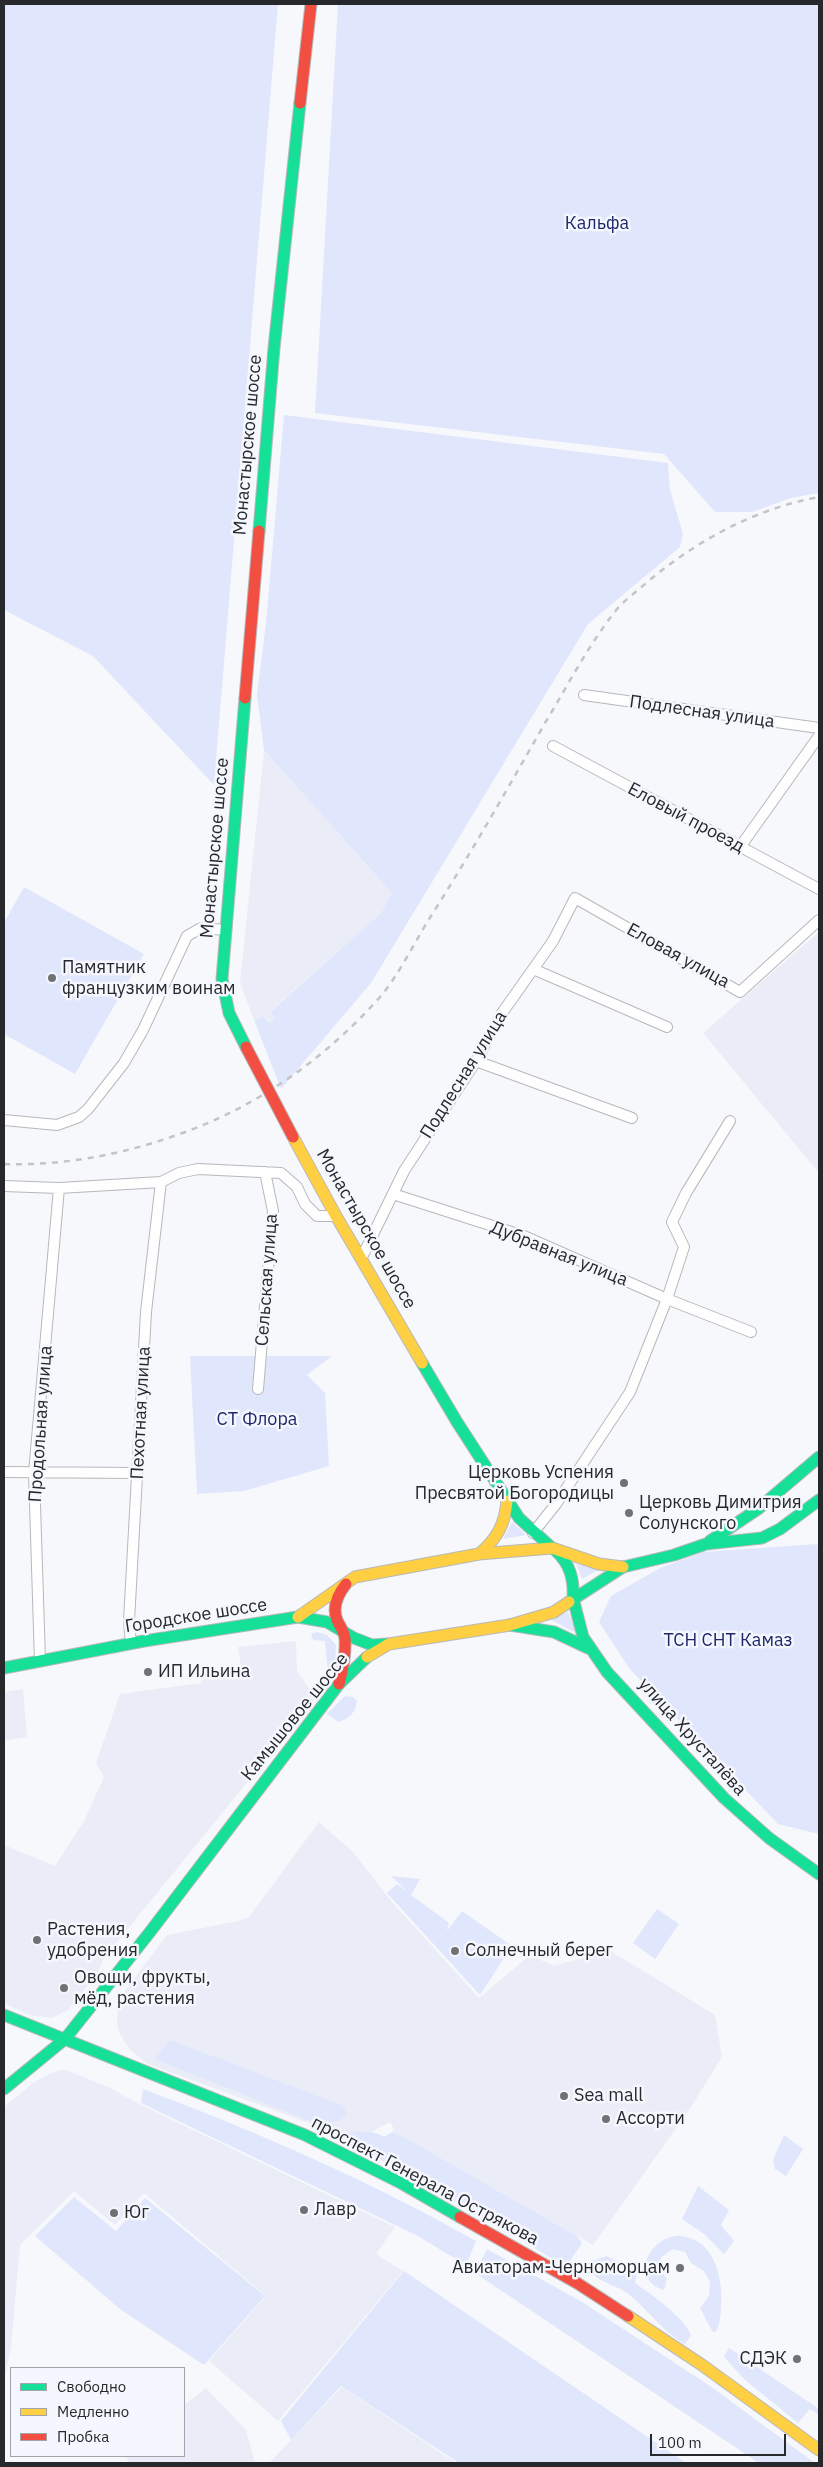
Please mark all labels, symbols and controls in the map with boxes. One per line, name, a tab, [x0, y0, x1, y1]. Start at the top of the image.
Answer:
park label: Кальфа	[565, 213, 629, 235]
street label: Монастырское шоссе	[229, 354, 267, 536]
street label: Подлесная улица	[628, 691, 776, 733]
street label: Монастырское шоссе	[196, 757, 234, 939]
street label: Еловый проезд	[624, 778, 748, 858]
street label: Еловая улица	[623, 919, 733, 993]
place label: Памятник французким воинам	[62, 957, 236, 1000]
marker: Памятник французким воинам	[46, 972, 58, 984]
street label: Подлесная улица	[416, 1007, 512, 1143]
street label: Монастырское шоссе	[311, 1145, 421, 1313]
street label: Сельская улица	[252, 1213, 282, 1347]
street label: Дубравная улица	[487, 1217, 631, 1291]
street label: Продольная улица	[25, 1345, 57, 1503]
street label: Пехотная улица	[127, 1346, 155, 1480]
park label: СТ Флора	[217, 1409, 297, 1431]
place label: Церковь Успения Пресвятой Богородицы	[415, 1462, 614, 1505]
marker: Церковь Успения Пресвятой Богородицы	[618, 1477, 630, 1489]
place label: Церковь Димитрия Солунского	[639, 1492, 802, 1535]
marker: Церковь Димитрия Солунского	[623, 1507, 635, 1519]
street label: Городское шоссе	[123, 1594, 269, 1638]
park label: ТСН СНТ Камаз	[663, 1630, 793, 1652]
street label: Камышовое шоссе	[237, 1649, 353, 1785]
place label: ИП Ильина	[158, 1661, 250, 1683]
marker: ИП Ильина	[142, 1666, 154, 1678]
street label: улица Хрусталёва	[633, 1674, 751, 1800]
place label: Растения, удобрения	[47, 1919, 138, 1962]
marker: Растения, удобрения	[31, 1934, 43, 1946]
place label: Солнечный берег	[465, 1940, 613, 1962]
marker: Солнечный берег	[449, 1945, 461, 1957]
place label: Овощи, фрукты, мёд, растения	[74, 1967, 211, 2010]
marker: Овощи, фрукты, мёд, растения	[58, 1982, 70, 1994]
place label: Sea mall	[574, 2085, 643, 2107]
marker: Sea mall	[558, 2090, 570, 2102]
place label: Ассорти	[616, 2108, 685, 2130]
street label: проспект Генерала Острякова	[308, 2112, 542, 2250]
marker: Ассорти	[600, 2113, 612, 2125]
place label: Лавр	[314, 2199, 356, 2221]
place label: Юг	[124, 2202, 149, 2224]
marker: Лавр	[298, 2204, 310, 2216]
marker: Юг	[108, 2207, 120, 2219]
place label: Авиаторам-Черноморцам	[452, 2257, 670, 2279]
marker: Авиаторам-Черноморцам	[674, 2262, 686, 2274]
place label: СДЭК	[740, 2348, 787, 2370]
marker: СДЭК	[791, 2353, 803, 2365]
legend	[10, 2367, 185, 2457]
text: Свободно	[57, 2377, 126, 2396]
text: Медленно	[57, 2402, 129, 2421]
scale bar	[653, 2424, 789, 2456]
text: Пробка	[57, 2427, 109, 2446]
text: 100 m	[658, 2433, 702, 2452]

